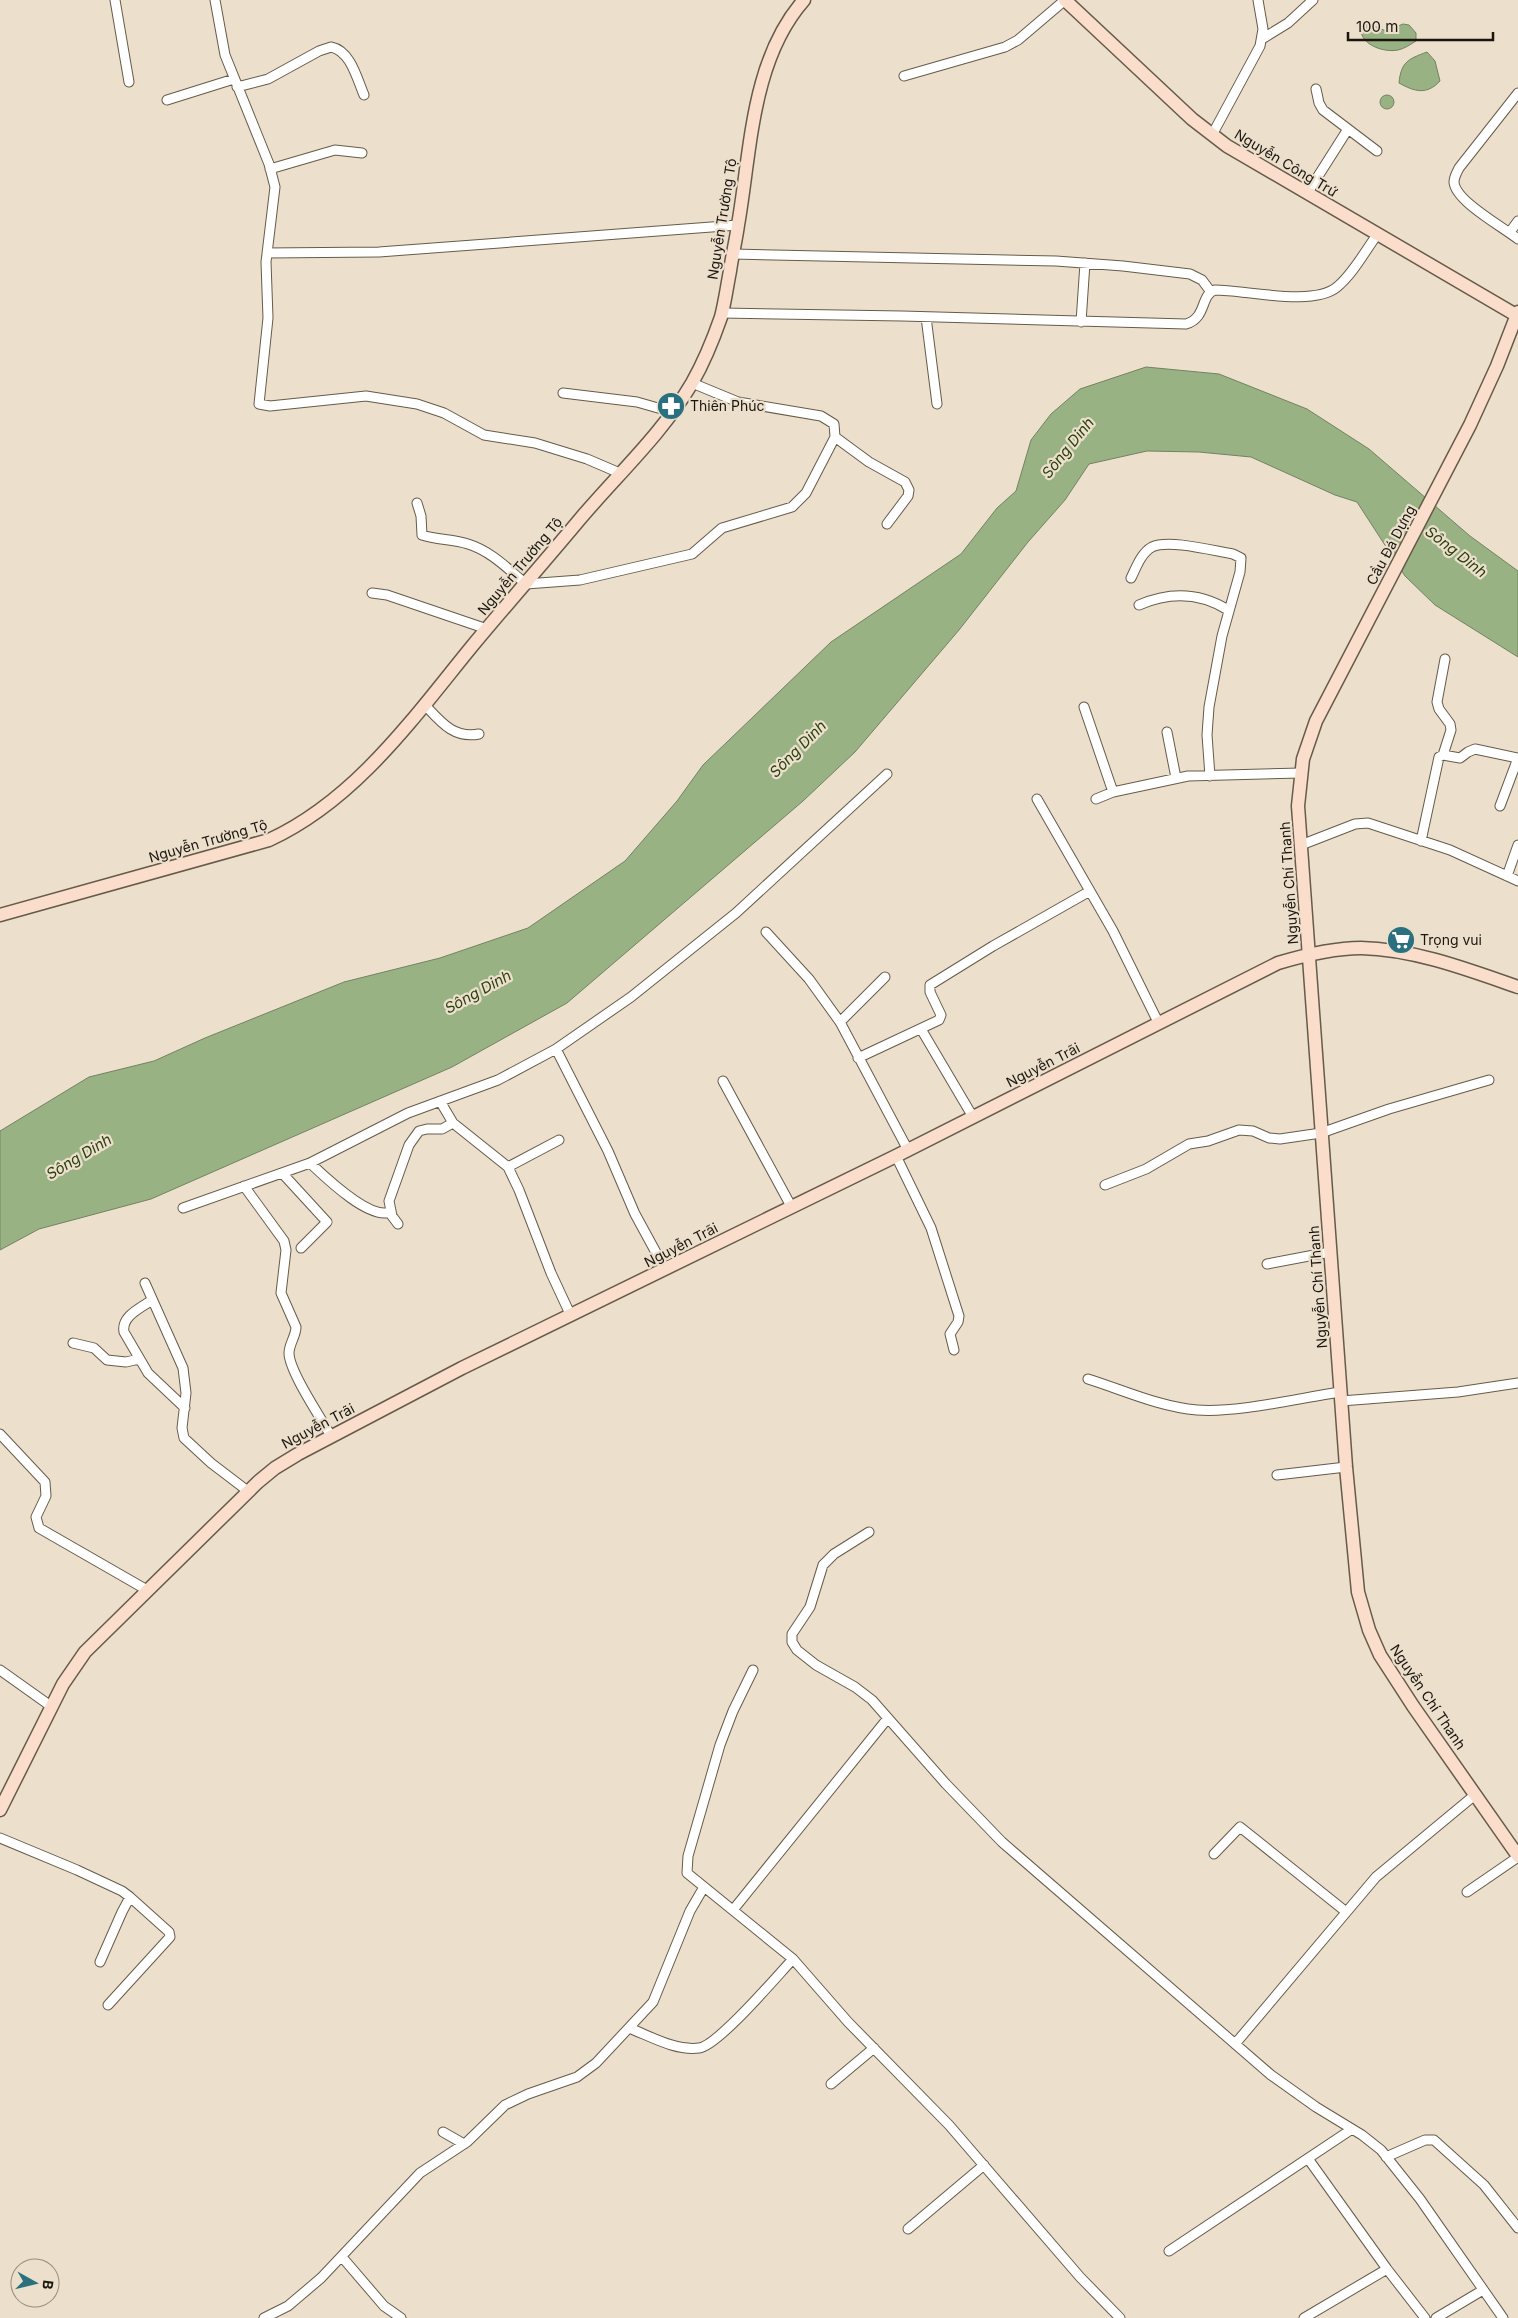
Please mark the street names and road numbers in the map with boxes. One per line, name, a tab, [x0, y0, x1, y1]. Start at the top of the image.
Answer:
street label: Nguyễn Công Trứ	[1232, 125, 1341, 200]
street label: Nguyễn Trường Tộ	[704, 157, 739, 281]
street label: Cầu Đá Dựng	[1362, 502, 1419, 588]
street label: Nguyễn Trường Tộ	[474, 513, 566, 618]
street label: Nguyễn Trường Tộ	[147, 815, 269, 866]
street label: Nguyễn Chí Thanh	[1276, 821, 1301, 945]
street label: Nguyễn Trãi	[1003, 1039, 1082, 1090]
street label: Nguyễn Trãi	[641, 1219, 720, 1270]
street label: Nguyễn Chí Thanh	[1305, 1225, 1330, 1349]
street label: Nguyễn Trãi	[278, 1399, 357, 1452]
street label: Nguyễn Chí Thanh	[1387, 1641, 1470, 1752]

